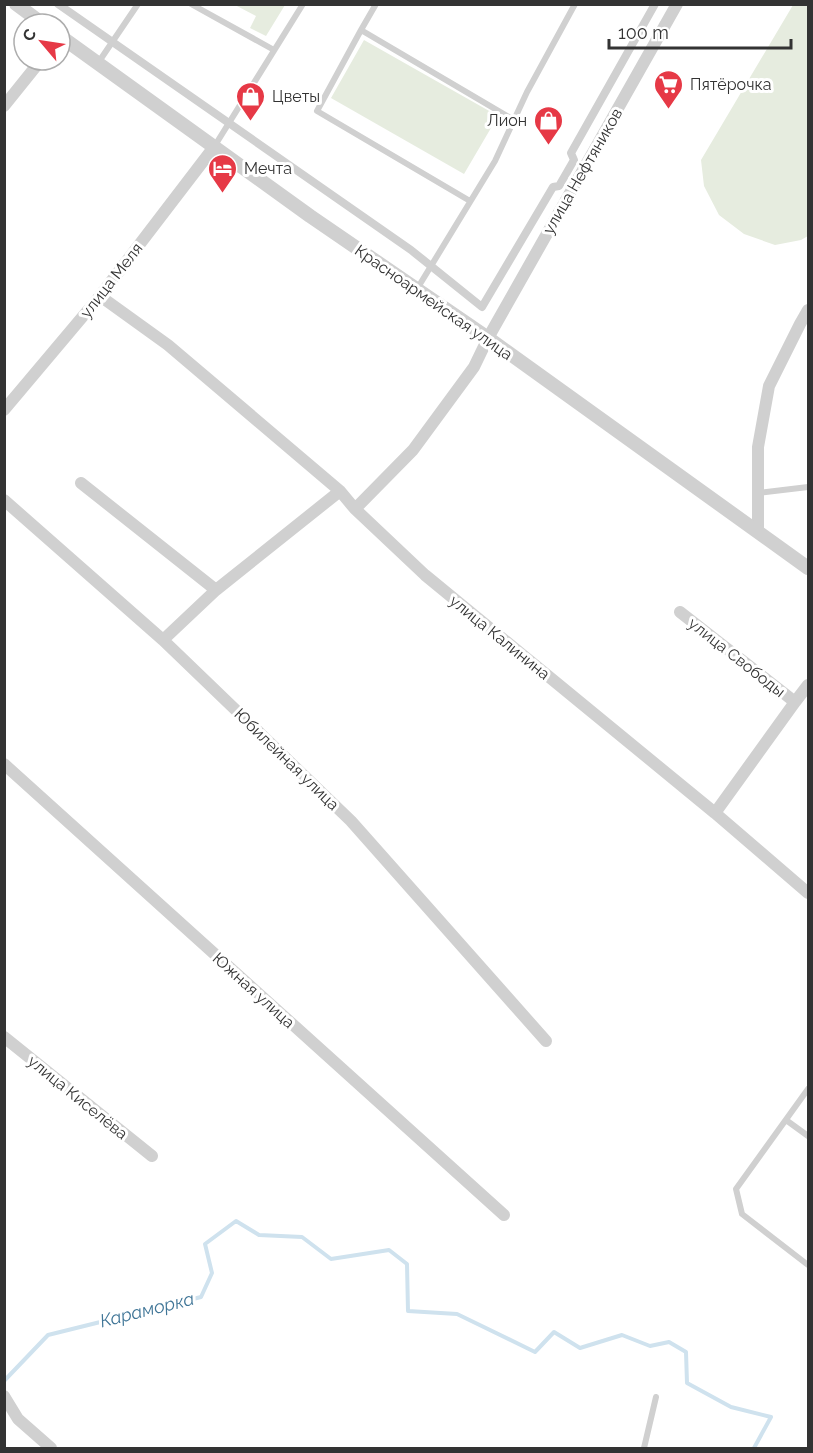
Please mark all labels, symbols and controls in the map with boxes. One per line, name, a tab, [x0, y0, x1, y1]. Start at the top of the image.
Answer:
north arrow	[12, 12, 72, 72]
scale bar	[609, 12, 790, 50]
text: 100 m	[618, 22, 669, 43]
text: С	[18, 26, 40, 44]
supermarket icon: Пятёрочка	[653, 68, 685, 110]
place label: Пятёрочка	[690, 75, 771, 94]
shop icon: Цветы	[235, 80, 267, 122]
place label: Цветы	[272, 87, 320, 106]
shop icon: Лион	[532, 104, 564, 146]
street label: улица Нефтяников	[539, 105, 626, 238]
place label: Лион	[487, 111, 527, 130]
hotel icon: Мечта	[207, 152, 239, 194]
place label: Мечта	[244, 159, 292, 178]
street label: улица Меля	[76, 239, 147, 322]
street label: Красноармейская улица	[351, 241, 516, 364]
street label: улица Калинина	[446, 591, 554, 684]
street label: улица Свободы	[684, 614, 789, 701]
street label: Юбилейная улица	[230, 705, 343, 814]
street label: Южная улица	[209, 949, 299, 1032]
street label: улица Киселёва	[24, 1051, 131, 1143]
water label: Караморка	[98, 1288, 196, 1331]

